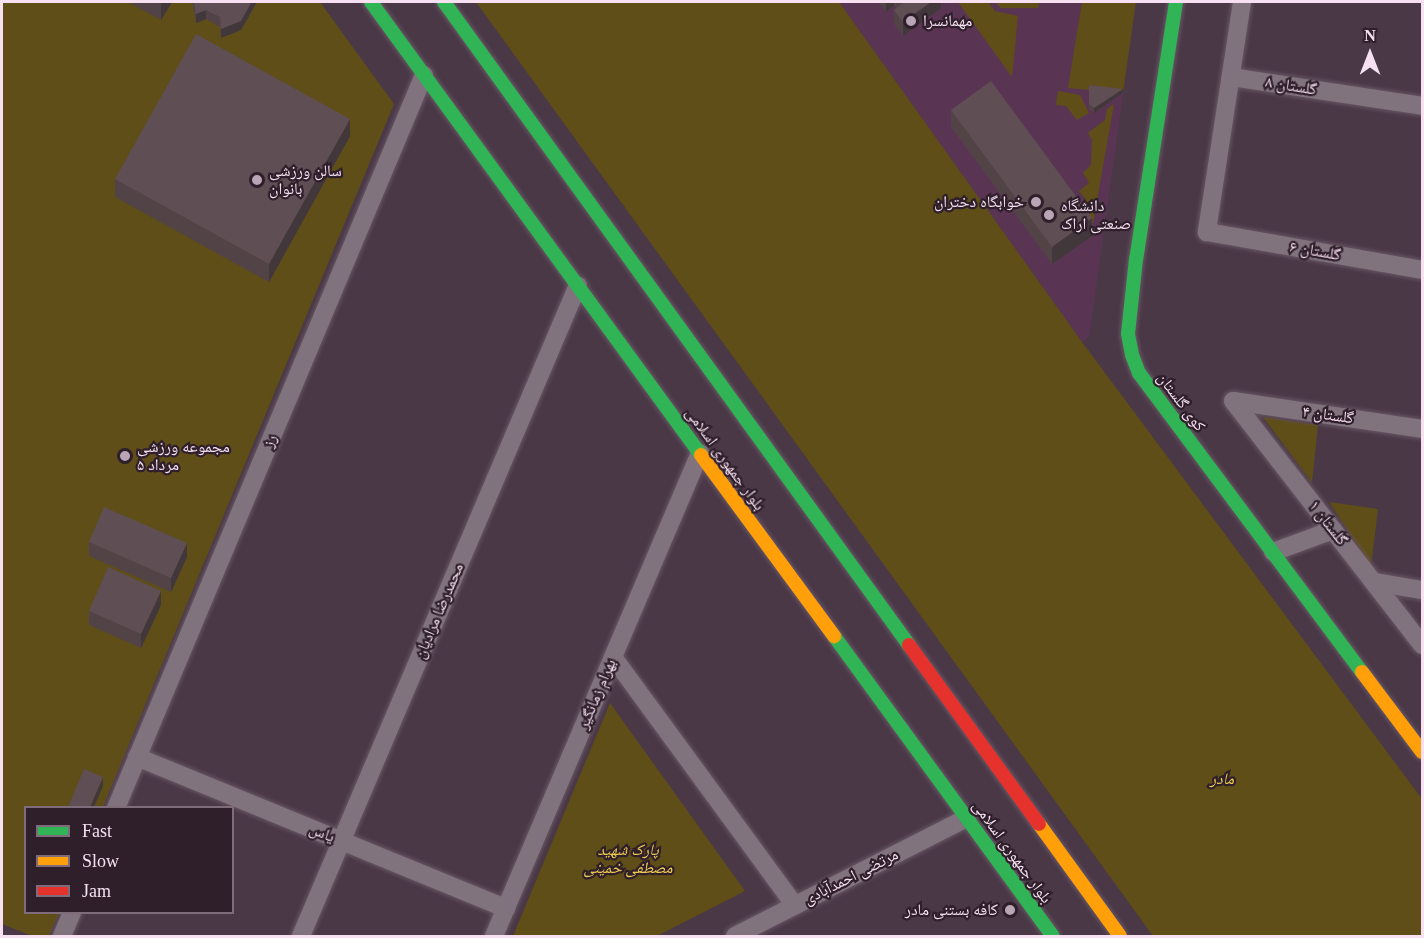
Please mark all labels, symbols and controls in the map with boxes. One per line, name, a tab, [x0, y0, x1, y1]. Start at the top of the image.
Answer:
place label: مهمانسرا	[923, 11, 972, 31]
marker: مهمانسرا	[904, 14, 918, 28]
north arrow	[1340, 24, 1400, 84]
text: N	[1364, 27, 1376, 44]
street label: گلستان ۸	[1264, 72, 1318, 100]
place label: سالن ورزشی بانوان	[269, 161, 342, 199]
marker: سالن ورزشی بانوان	[250, 173, 264, 187]
place label: خوابگاه دختران	[934, 192, 1024, 212]
marker: خوابگاه دختران	[1029, 195, 1043, 209]
place label: دانشگاه صنعتی اراک	[1061, 196, 1131, 234]
marker: دانشگاه صنعتی اراک	[1042, 208, 1056, 222]
street label: گلستان ۶	[1288, 237, 1342, 265]
street label: کوی گلستان	[1153, 369, 1209, 435]
street label: گلستان ۴	[1301, 402, 1355, 428]
street label: بلوار جمهوری اسلامی	[681, 404, 769, 514]
street label: رز	[259, 432, 281, 450]
place label: مجموعه ورزشی ۵ مرداد	[137, 437, 230, 475]
marker: مجموعه ورزشی ۵ مرداد	[118, 449, 132, 463]
street label: گلستان ۱	[1305, 497, 1351, 549]
street label: محمدرضا مرادیان	[410, 560, 468, 662]
street label: بهرام زمانگیر	[574, 656, 620, 732]
park label: مادر	[1210, 769, 1234, 789]
street label: بلوار جمهوری اسلامی	[968, 797, 1056, 907]
legend	[24, 806, 234, 914]
street label: یاس	[306, 819, 338, 847]
text: Fast	[82, 821, 112, 841]
park label: پارک شهید مصطفی خمینی	[583, 840, 673, 878]
street label: مرتضی احمدآبادی	[800, 845, 902, 909]
text: Slow	[82, 851, 119, 871]
text: Jam	[82, 881, 111, 901]
place label: کافه بستنی مادر	[905, 900, 998, 920]
marker: کافه بستنی مادر	[1003, 903, 1017, 917]

